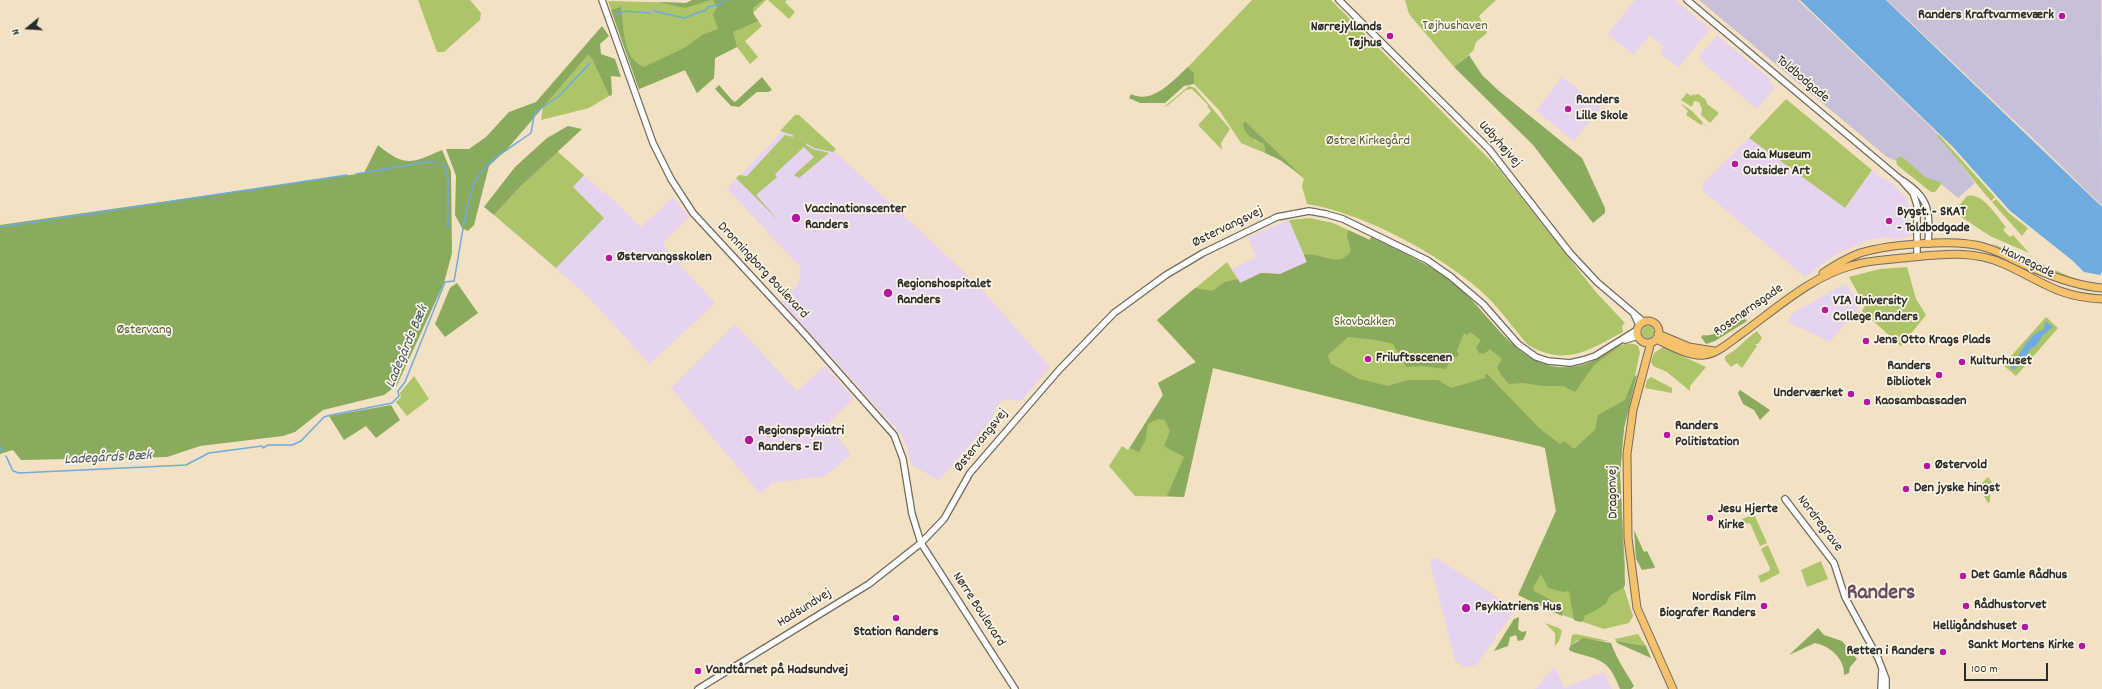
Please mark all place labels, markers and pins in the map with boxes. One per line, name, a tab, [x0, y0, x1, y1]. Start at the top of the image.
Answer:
place label: Randers Kraftvarmeværk	[1918, 8, 2054, 24]
marker: Randers Kraftvarmeværk	[2057, 11, 2067, 21]
place label: Nørrejyllands Tøjhus	[1311, 20, 1382, 52]
marker: Nørrejyllands Tøjhus	[1385, 31, 1395, 41]
place label: Randers Lille Skole	[1576, 93, 1628, 126]
marker: Randers Lille Skole	[1563, 104, 1573, 114]
place label: Gaia Museum Outsider Art	[1743, 148, 1811, 180]
marker: Gaia Museum Outsider Art	[1730, 159, 1740, 169]
place label: Vaccinationscenter Randers	[805, 202, 906, 234]
place label: Bygst. - SKAT - Toldbodgade	[1897, 205, 1970, 238]
marker: Vaccinationscenter Randers	[790, 212, 802, 224]
marker: Bygst. - SKAT - Toldbodgade	[1884, 216, 1894, 226]
place label: Østervangsskolen	[617, 250, 712, 266]
marker: Østervangsskolen	[604, 253, 614, 263]
place label: Regionshospitalet Randers	[897, 277, 991, 310]
marker: Regionshospitalet Randers	[882, 287, 894, 299]
place label: VIA University College Randers	[1833, 294, 1918, 326]
marker: VIA University College Randers	[1820, 305, 1830, 315]
place label: Jens Otto Krags Plads	[1874, 333, 1991, 349]
marker: Jens Otto Krags Plads	[1861, 336, 1871, 346]
place label: Friluftsscenen	[1376, 351, 1452, 367]
marker: Friluftsscenen	[1363, 354, 1373, 364]
place label: Kulturhuset	[1970, 354, 2032, 370]
marker: Kulturhuset	[1957, 357, 1967, 367]
place label: Randers Bibliotek	[1887, 359, 1931, 392]
marker: Randers Bibliotek	[1934, 370, 1944, 380]
place label: Underværket	[1773, 386, 1843, 402]
marker: Underværket	[1846, 389, 1856, 399]
place label: Kaosambassaden	[1875, 394, 1967, 410]
marker: Kaosambassaden	[1862, 397, 1872, 407]
place label: Randers Politistation	[1675, 419, 1739, 452]
place label: Regionspsykiatri Randers - E1	[758, 424, 844, 456]
marker: Randers Politistation	[1662, 430, 1672, 440]
marker: Regionspsykiatri Randers - E1	[743, 434, 755, 446]
place label: Østervold	[1935, 458, 1987, 474]
marker: Østervold	[1922, 461, 1932, 471]
place label: Den jyske hingst	[1914, 481, 2000, 497]
marker: Den jyske hingst	[1901, 484, 1911, 494]
place label: Jesu Hjerte Kirke	[1718, 502, 1778, 534]
marker: Jesu Hjerte Kirke	[1705, 513, 1715, 523]
place label: Det Gamle Rådhus	[1971, 568, 2067, 584]
marker: Det Gamle Rådhus	[1958, 571, 1968, 581]
place label: Nordisk Film Biografer Randers	[1660, 590, 1756, 622]
place label: Rådhustorvet	[1974, 598, 2046, 614]
place label: Psykiatriens Hus	[1475, 600, 1562, 616]
marker: Nordisk Film Biografer Randers	[1759, 601, 1769, 611]
marker: Rådhustorvet	[1961, 601, 1971, 611]
marker: Psykiatriens Hus	[1460, 602, 1472, 614]
marker: Station Randers	[891, 613, 901, 623]
place label: Helligåndshuset	[1933, 619, 2017, 635]
marker: Helligåndshuset	[2020, 622, 2030, 632]
place label: Station Randers	[853, 625, 939, 641]
place label: Sankt Mortens Kirke	[1968, 638, 2074, 654]
marker: Sankt Mortens Kirke	[2077, 641, 2087, 651]
place label: Retten i Randers	[1846, 644, 1935, 660]
marker: Retten i Randers	[1938, 647, 1948, 657]
place label: Vandtårnet på Hadsundvej	[706, 663, 848, 679]
marker: Vandtårnet på Hadsundvej	[693, 666, 703, 676]

